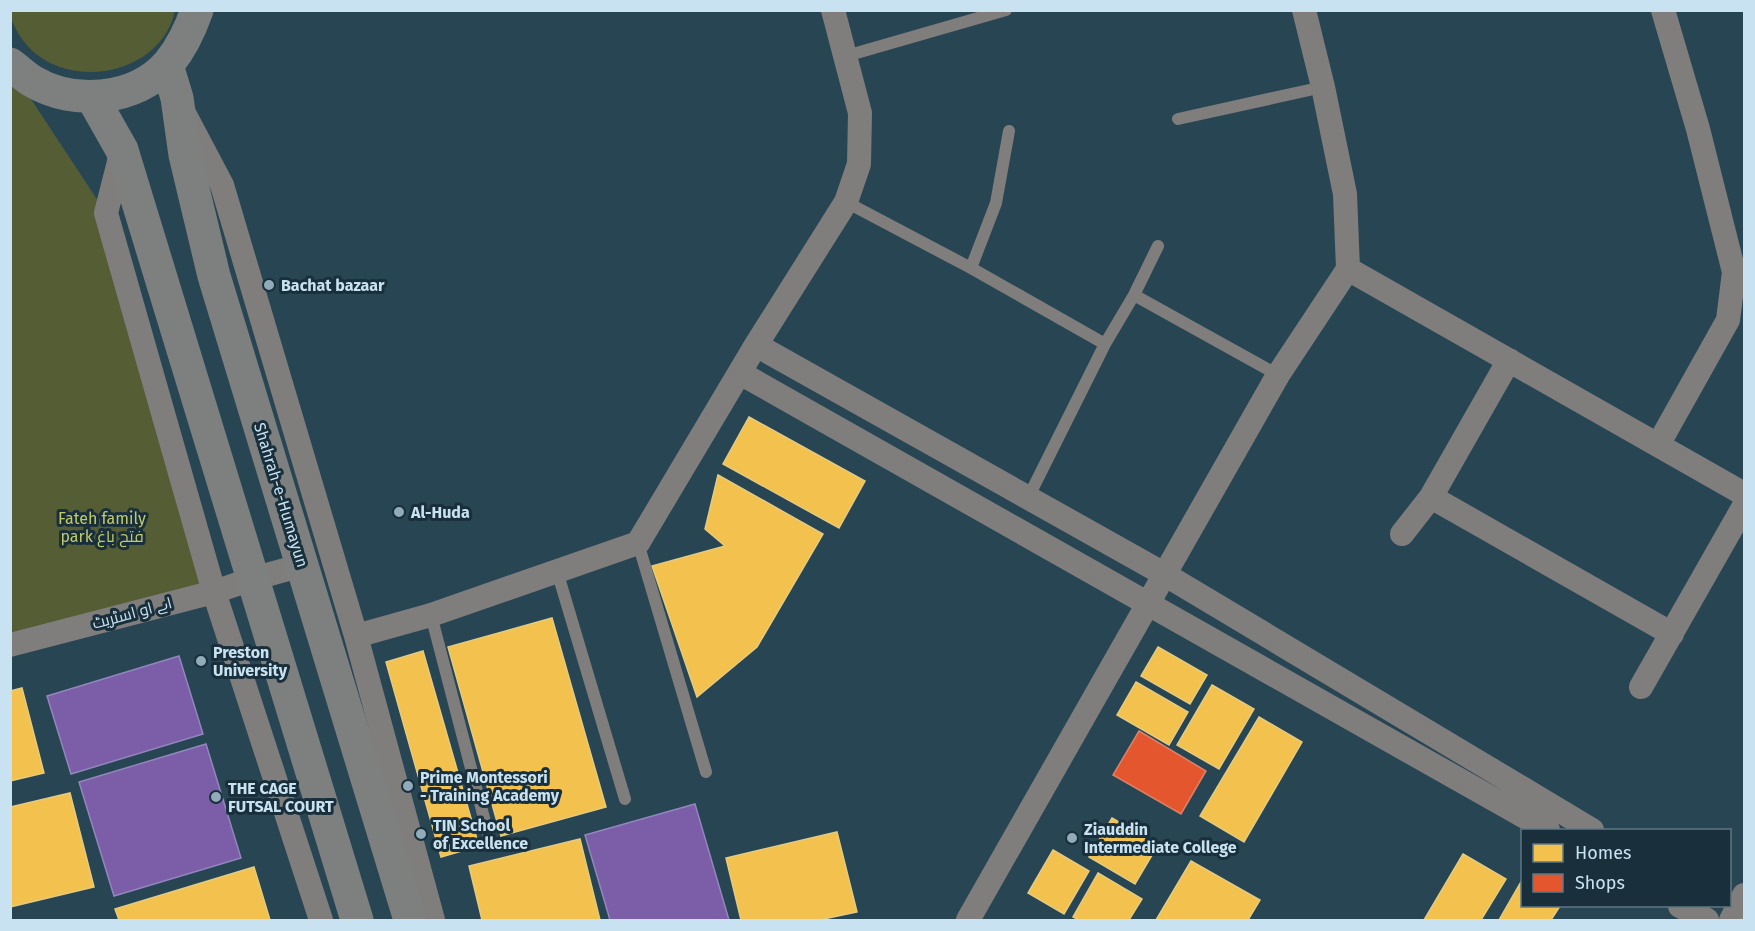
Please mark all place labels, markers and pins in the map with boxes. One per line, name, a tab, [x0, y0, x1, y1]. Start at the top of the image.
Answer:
place label: Bachat bazaar	[281, 276, 385, 295]
marker: Bachat bazaar	[262, 278, 276, 292]
place label: Al-Huda	[410, 503, 470, 522]
marker: Al-Huda	[392, 505, 406, 519]
place label: Preston University	[213, 643, 288, 680]
marker: Preston University	[194, 654, 208, 668]
place label: Prime Montessori - Training Academy	[420, 768, 560, 805]
place label: THE CAGE FUTSAL COURT	[228, 779, 334, 816]
marker: Prime Montessori - Training Academy	[401, 779, 415, 793]
marker: THE CAGE FUTSAL COURT	[209, 790, 223, 804]
place label: TIN School of Excellence	[433, 816, 528, 853]
place label: Ziauddin Intermediate College	[1084, 820, 1237, 857]
marker: TIN School of Excellence	[414, 827, 428, 841]
marker: Ziauddin Intermediate College	[1065, 831, 1079, 845]

